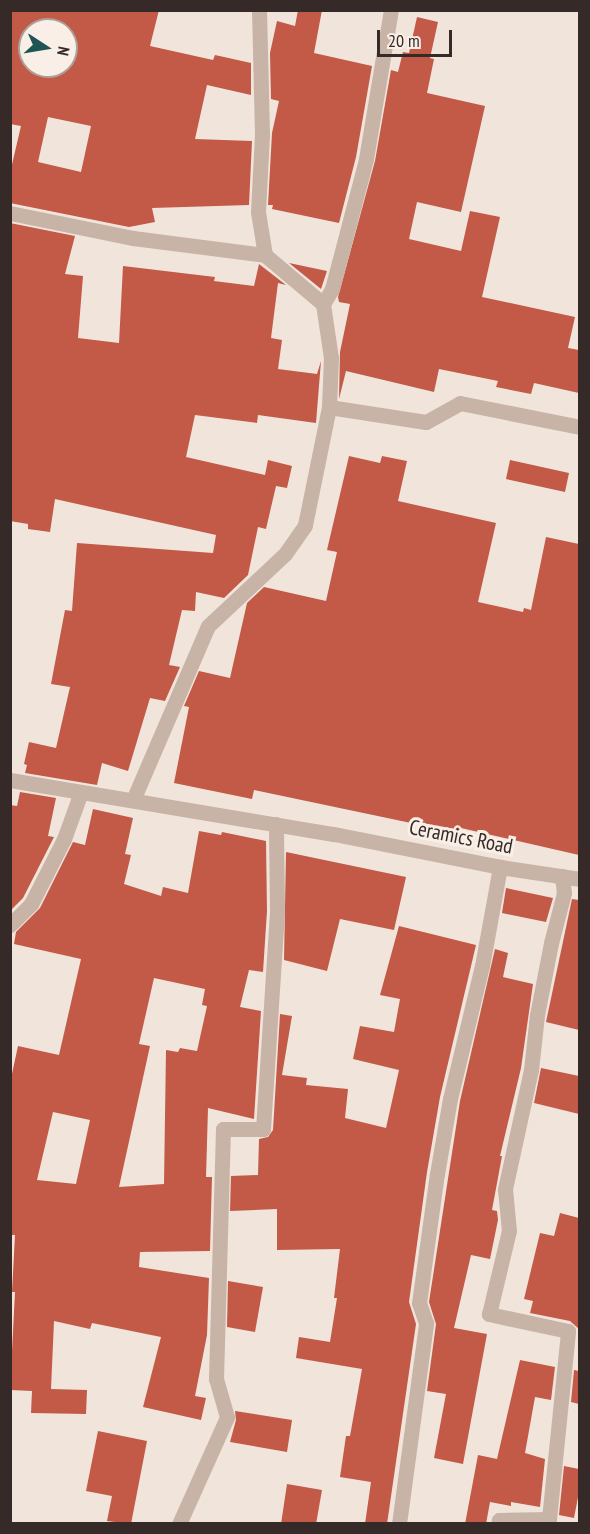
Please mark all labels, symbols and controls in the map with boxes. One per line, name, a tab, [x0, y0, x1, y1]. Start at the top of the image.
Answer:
north arrow	[18, 18, 78, 78]
scale bar	[380, 18, 455, 56]
text: 20 m	[388, 29, 420, 52]
text: N	[53, 45, 74, 58]
street label: Ceramics Road	[407, 815, 515, 859]

